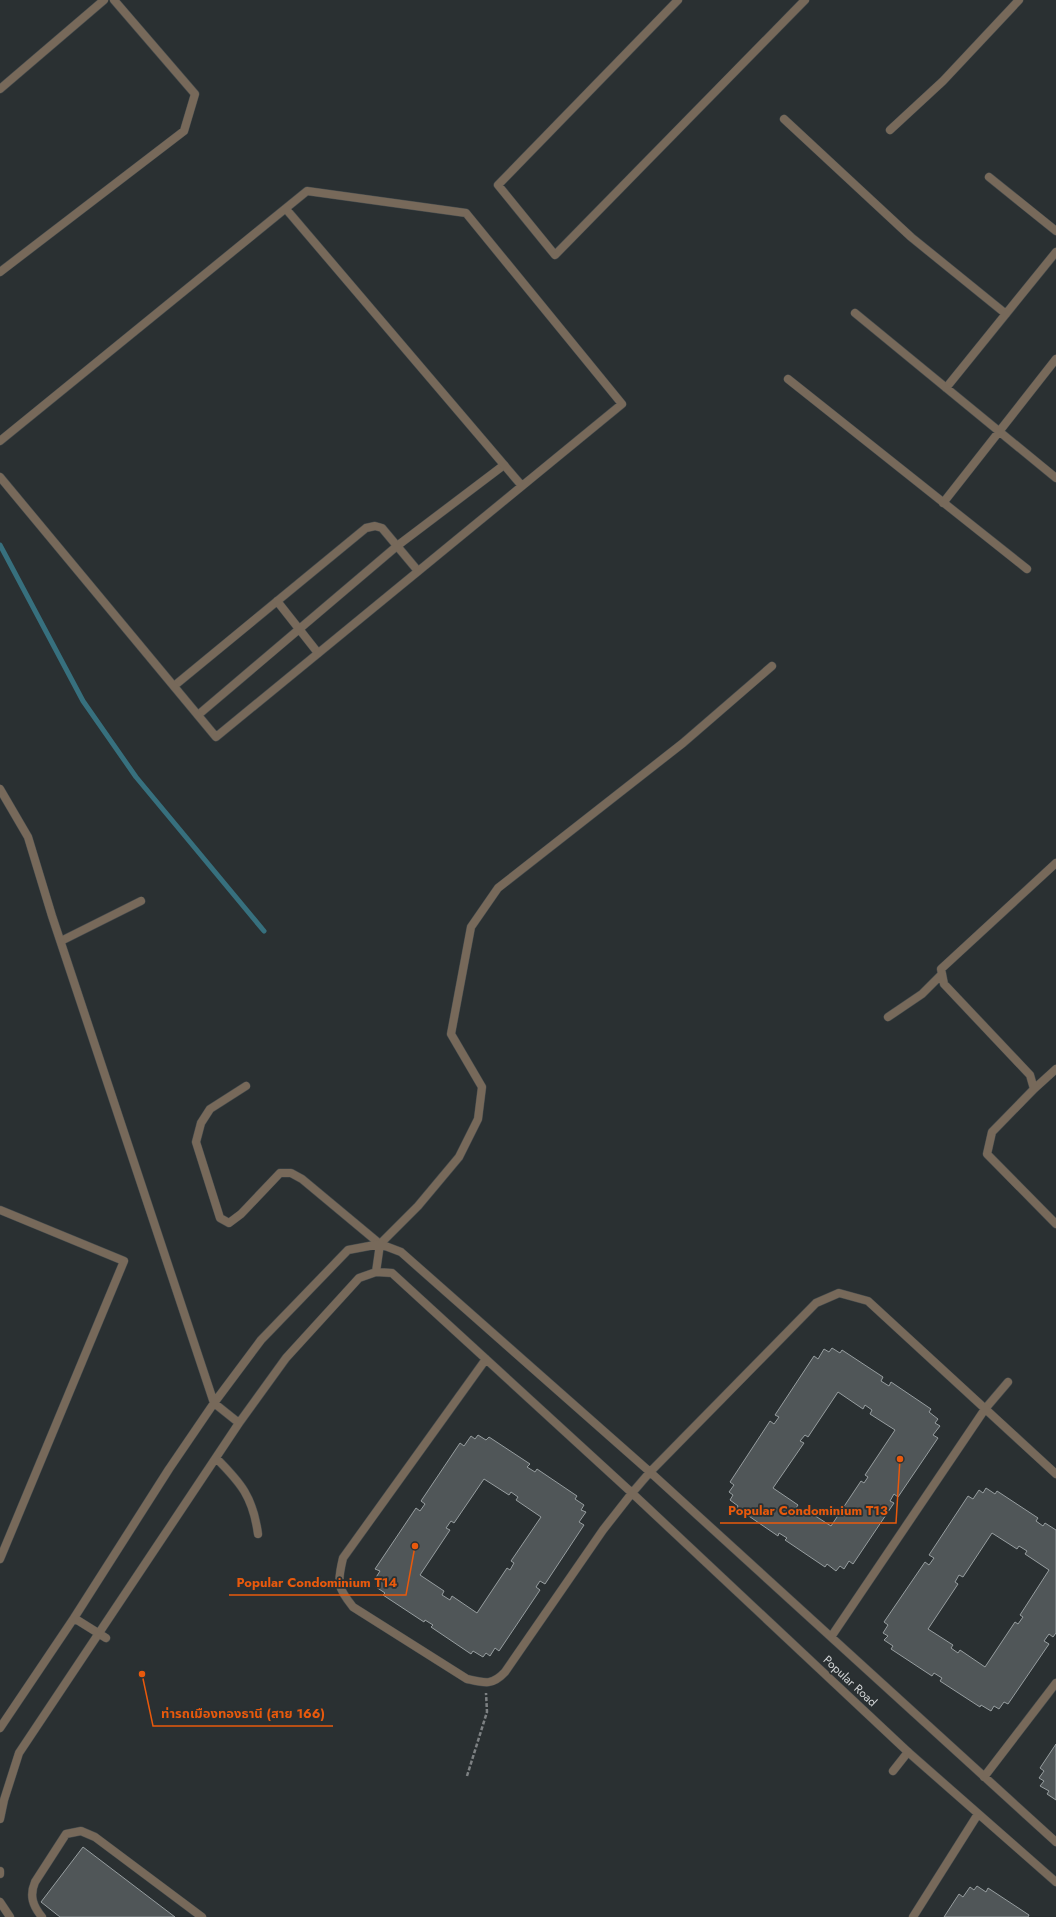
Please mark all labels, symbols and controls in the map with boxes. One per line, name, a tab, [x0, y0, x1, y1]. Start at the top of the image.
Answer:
callout: Popular Condominium T13	[720, 1498, 896, 1523]
text: Popular Condominium T13	[728, 1501, 888, 1520]
callout: Popular Condominium T14	[229, 1570, 406, 1595]
text: Popular Condominium T14	[237, 1573, 397, 1592]
street label: Popular Road	[819, 1651, 881, 1711]
callout: ท่ารถเมืองทองธานี (สาย 166)	[153, 1701, 333, 1726]
text: ท่ารถเมืองทองธานี (สาย 166)	[161, 1704, 325, 1723]

